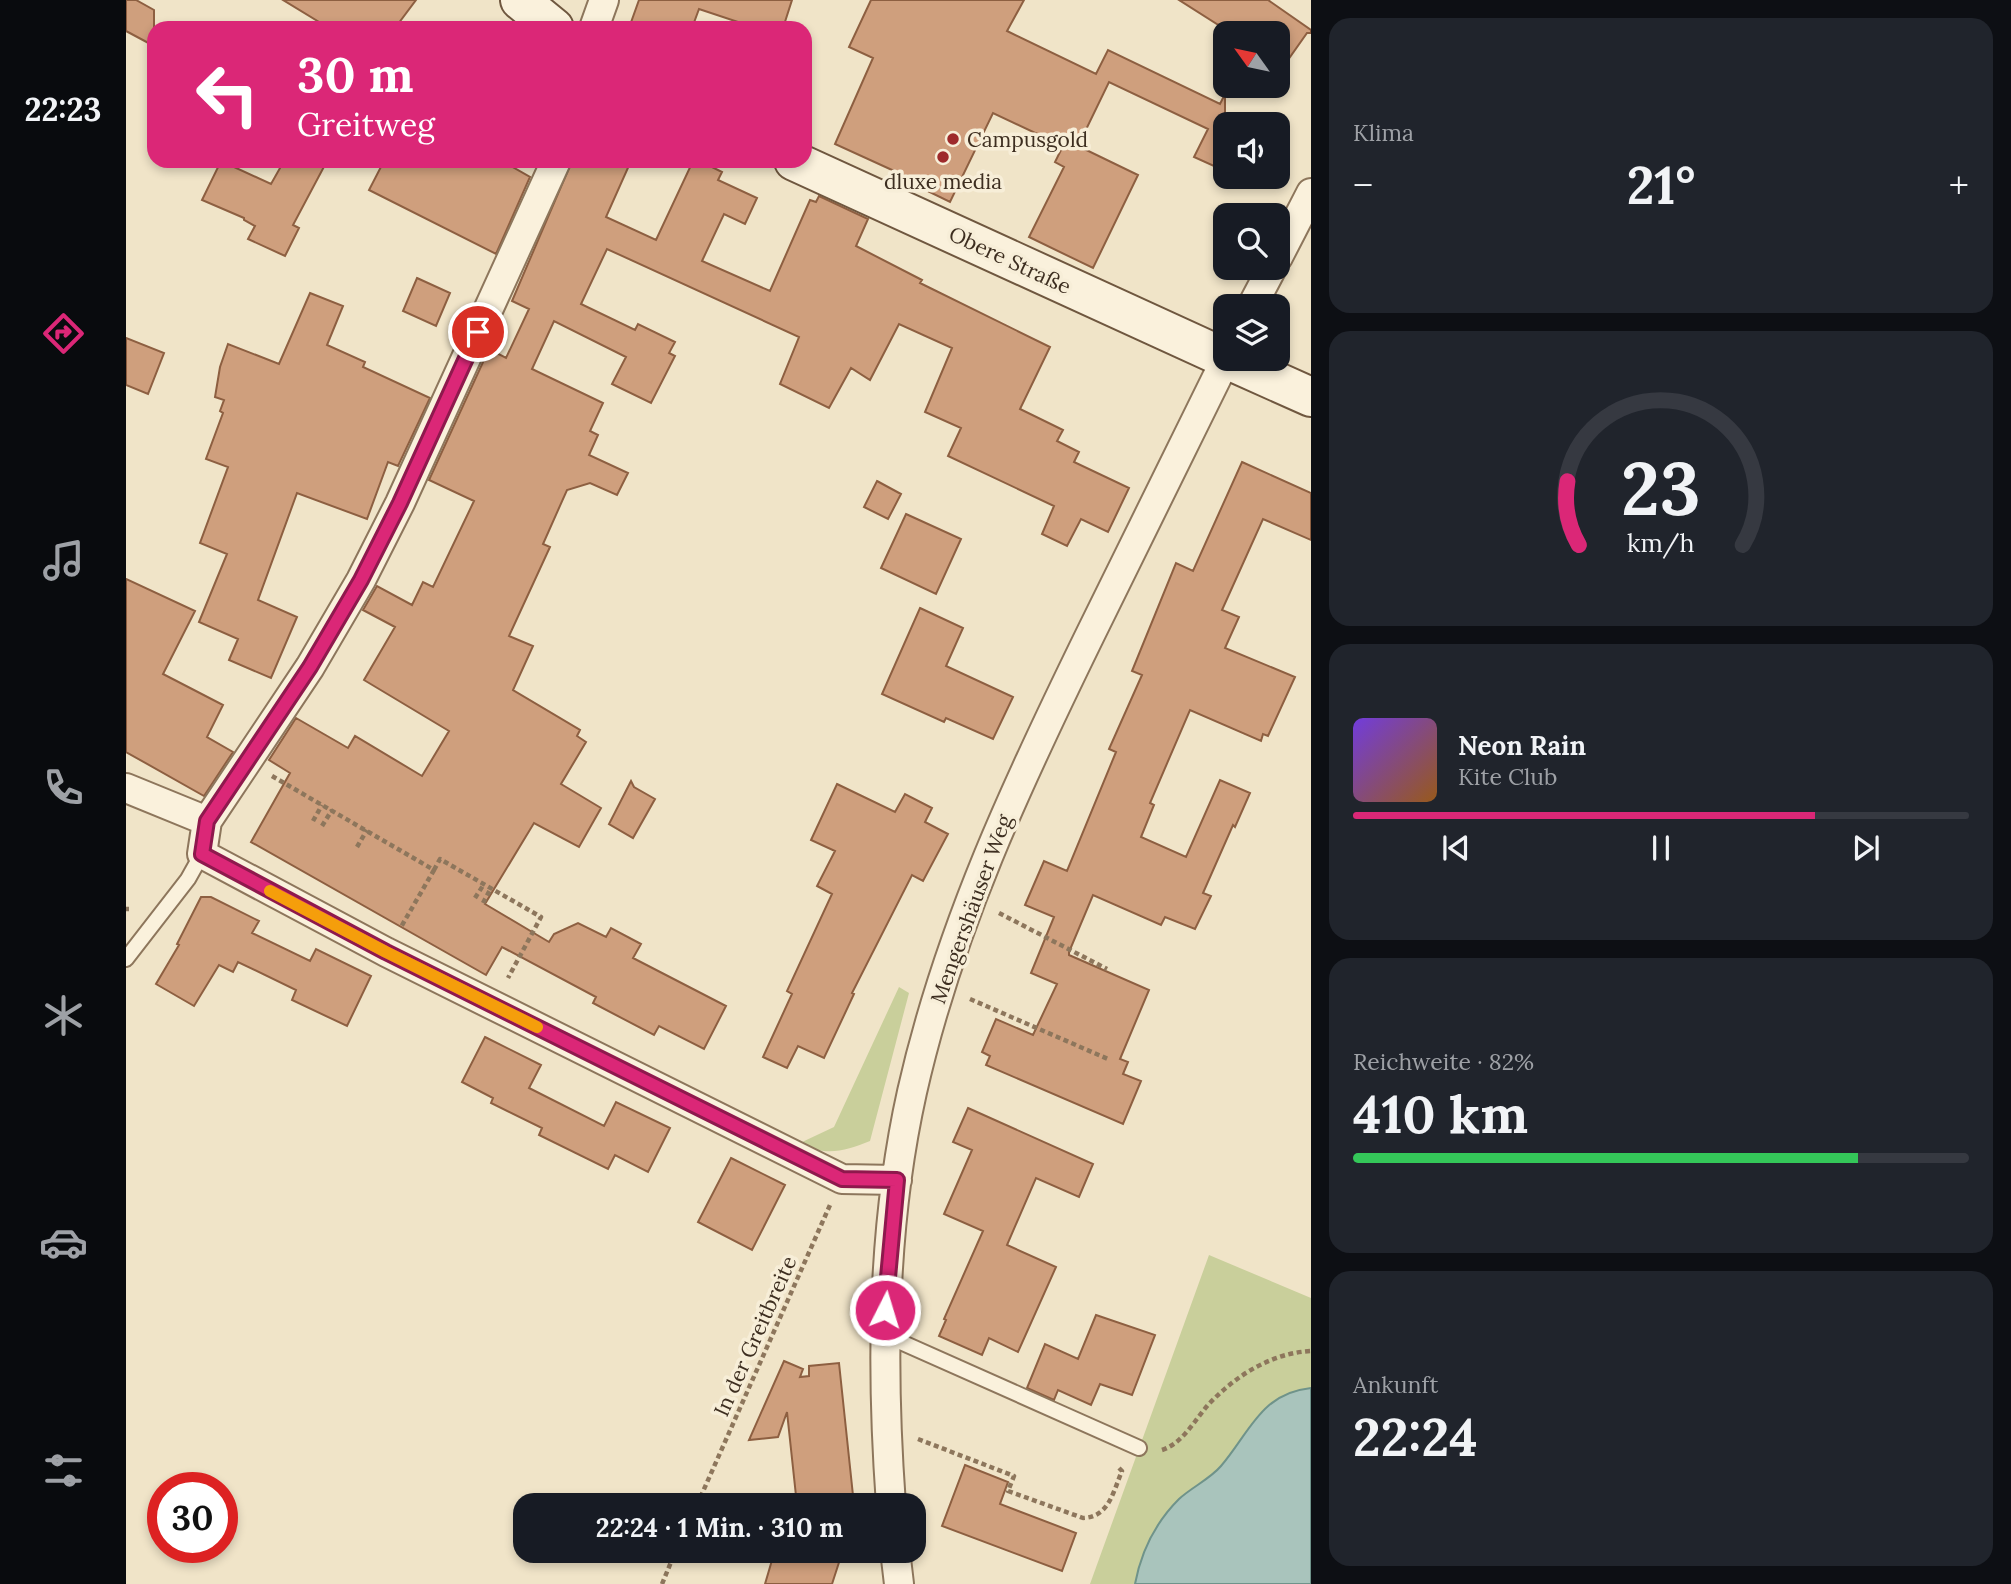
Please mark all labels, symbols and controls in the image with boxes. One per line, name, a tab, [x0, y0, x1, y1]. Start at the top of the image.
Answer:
north arrow	[1213, 21, 1290, 98]
map controls	[1213, 21, 1290, 371]
text: 30 m	[297, 43, 414, 105]
icon: left	[182, 49, 273, 140]
text: 22:23	[24, 89, 102, 130]
text: Greitweg	[297, 104, 435, 145]
button: sound	[1213, 112, 1290, 189]
text: Klima	[1353, 118, 1414, 147]
place label: Campusgold	[967, 126, 1088, 153]
marker: Campusgold	[945, 131, 961, 147]
marker: dluxe media	[935, 149, 951, 165]
text: 21°	[1627, 152, 1695, 218]
text: −	[1353, 161, 1373, 209]
text: +	[1949, 161, 1969, 209]
place label: dluxe media	[884, 168, 1002, 195]
button: search	[1213, 203, 1290, 280]
street label: Obere Straße	[945, 220, 1075, 300]
button: layers	[1213, 294, 1290, 371]
pin	[448, 302, 508, 362]
icon: directions	[39, 309, 88, 358]
icon: arrive	[459, 313, 497, 351]
text: 23	[1621, 442, 1701, 535]
text: km/h	[1627, 527, 1695, 559]
icon: music	[39, 536, 88, 585]
text: Neon Rain	[1458, 729, 1586, 762]
text: Kite Club	[1458, 762, 1557, 791]
icon: phone	[39, 763, 88, 812]
street label: Mengershäuser Weg	[924, 810, 1018, 1007]
icon: previous	[1437, 829, 1475, 867]
icon: pause	[1642, 829, 1680, 867]
icon: next	[1847, 829, 1885, 867]
icon: climate	[39, 991, 88, 1040]
text: Reichweite · 82%	[1353, 1047, 1534, 1076]
text: 410 km	[1353, 1081, 1528, 1147]
icon: car	[39, 1218, 88, 1267]
street label: In der Greitbreite	[708, 1252, 802, 1420]
position arrow	[848, 1273, 922, 1347]
text: Ankunft	[1353, 1370, 1438, 1399]
text: 22:24	[1353, 1404, 1478, 1470]
icon: filters	[39, 1446, 88, 1495]
speed limit sign: 30	[147, 1472, 238, 1563]
text: 22:24 · 1 Min. · 310 m	[596, 1511, 843, 1544]

